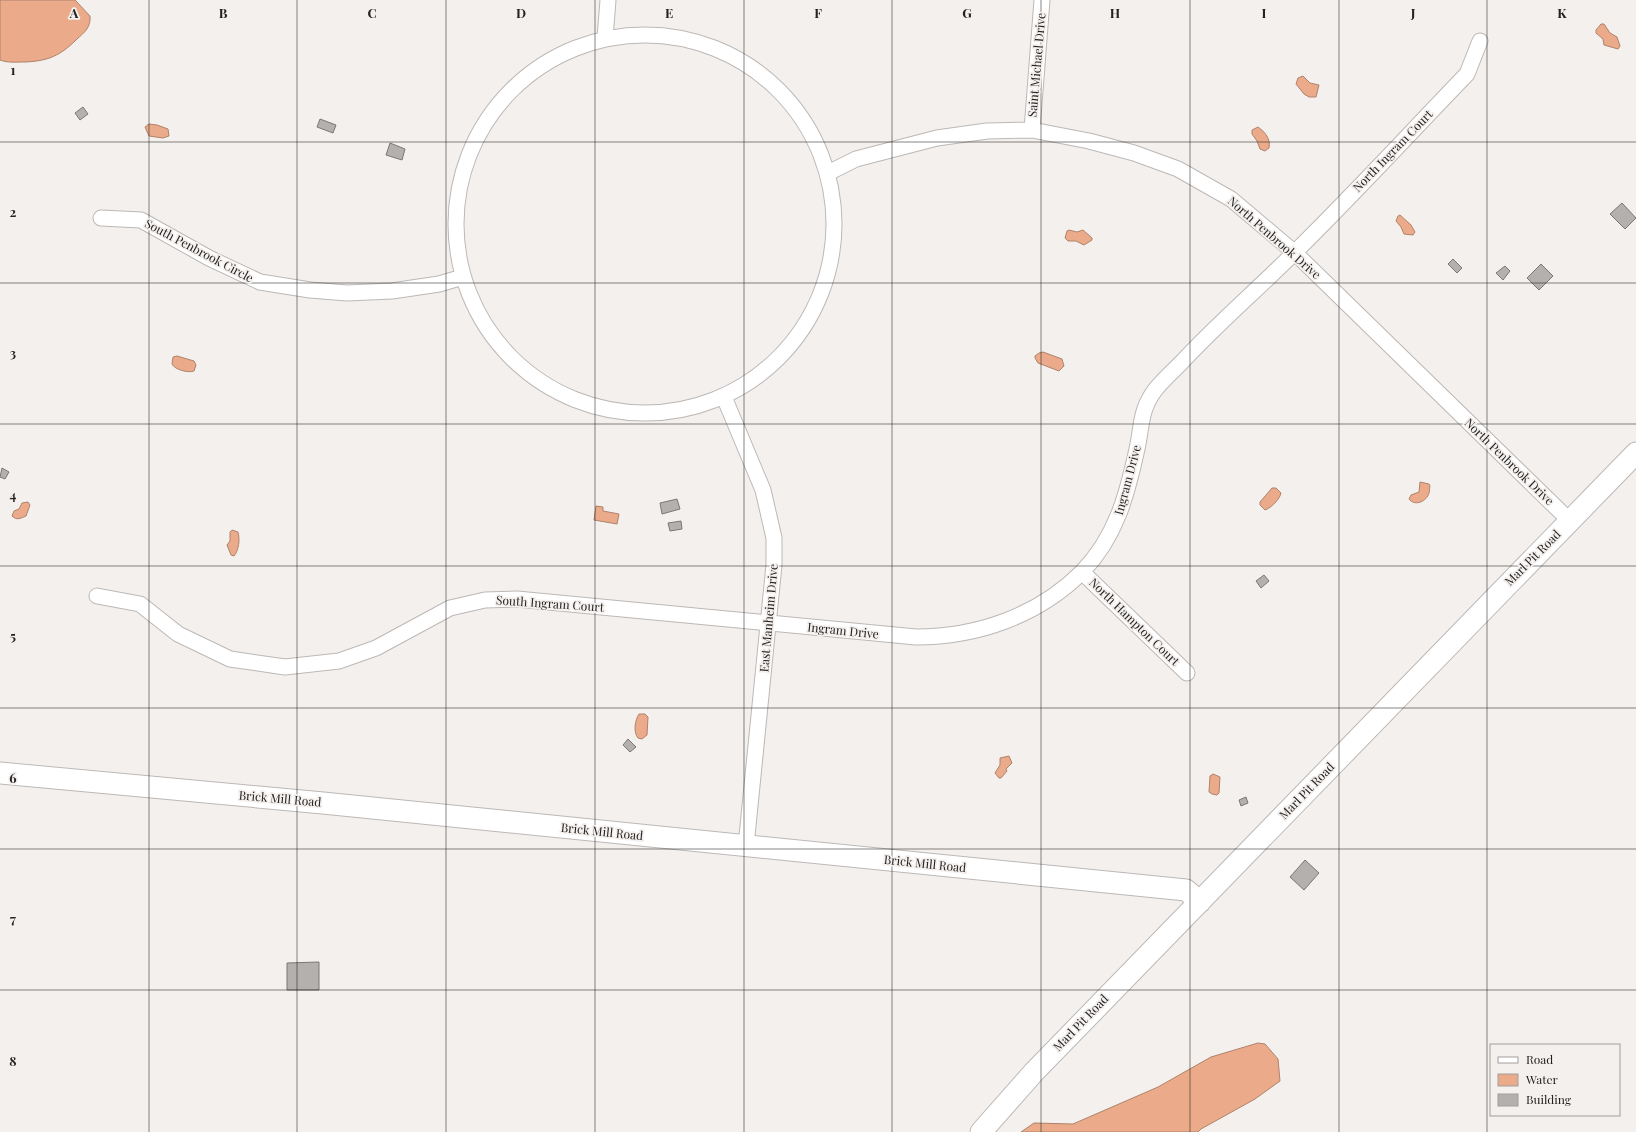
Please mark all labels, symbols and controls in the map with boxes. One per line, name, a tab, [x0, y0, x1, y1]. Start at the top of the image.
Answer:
text: A	[69, 4, 79, 21]
text: B	[219, 4, 228, 21]
text: C	[367, 4, 377, 21]
text: D	[516, 4, 526, 21]
text: E	[665, 4, 673, 21]
text: F	[814, 4, 822, 21]
text: G	[962, 4, 972, 21]
text: H	[1110, 4, 1120, 21]
text: I	[1262, 4, 1267, 21]
text: J	[1410, 4, 1416, 21]
text: K	[1557, 4, 1567, 21]
street label: Saint Michael Drive	[1023, 12, 1049, 118]
text: 1	[11, 61, 16, 78]
street label: North Ingram Court	[1349, 105, 1436, 195]
street label: North Penbrook Drive	[1225, 192, 1325, 282]
text: 2	[10, 203, 17, 220]
street label: South Penbrook Circle	[142, 215, 257, 286]
text: 3	[10, 344, 16, 361]
street label: North Penbrook Drive	[1462, 414, 1558, 508]
street label: Ingram Drive	[1110, 443, 1144, 516]
text: 4	[10, 486, 17, 503]
street label: Marl Pit Road	[1501, 526, 1564, 589]
street label: East Manheim Drive	[755, 563, 781, 673]
street label: North Hampton Court	[1086, 574, 1184, 669]
street label: South Ingram Court	[496, 591, 605, 615]
street label: Ingram Drive	[807, 618, 880, 642]
text: 5	[10, 627, 16, 644]
street label: Marl Pit Road	[1275, 759, 1337, 822]
text: 6	[9, 769, 17, 786]
street label: Brick Mill Road	[238, 786, 322, 810]
street label: Brick Mill Road	[560, 819, 644, 843]
street label: Brick Mill Road	[883, 851, 967, 875]
text: 7	[10, 910, 16, 927]
street label: Marl Pit Road	[1049, 991, 1111, 1054]
legend	[1490, 1044, 1620, 1116]
text: Road	[1526, 1051, 1553, 1067]
text: 8	[9, 1052, 17, 1069]
text: Water	[1525, 1071, 1559, 1087]
text: Building	[1526, 1091, 1572, 1107]

